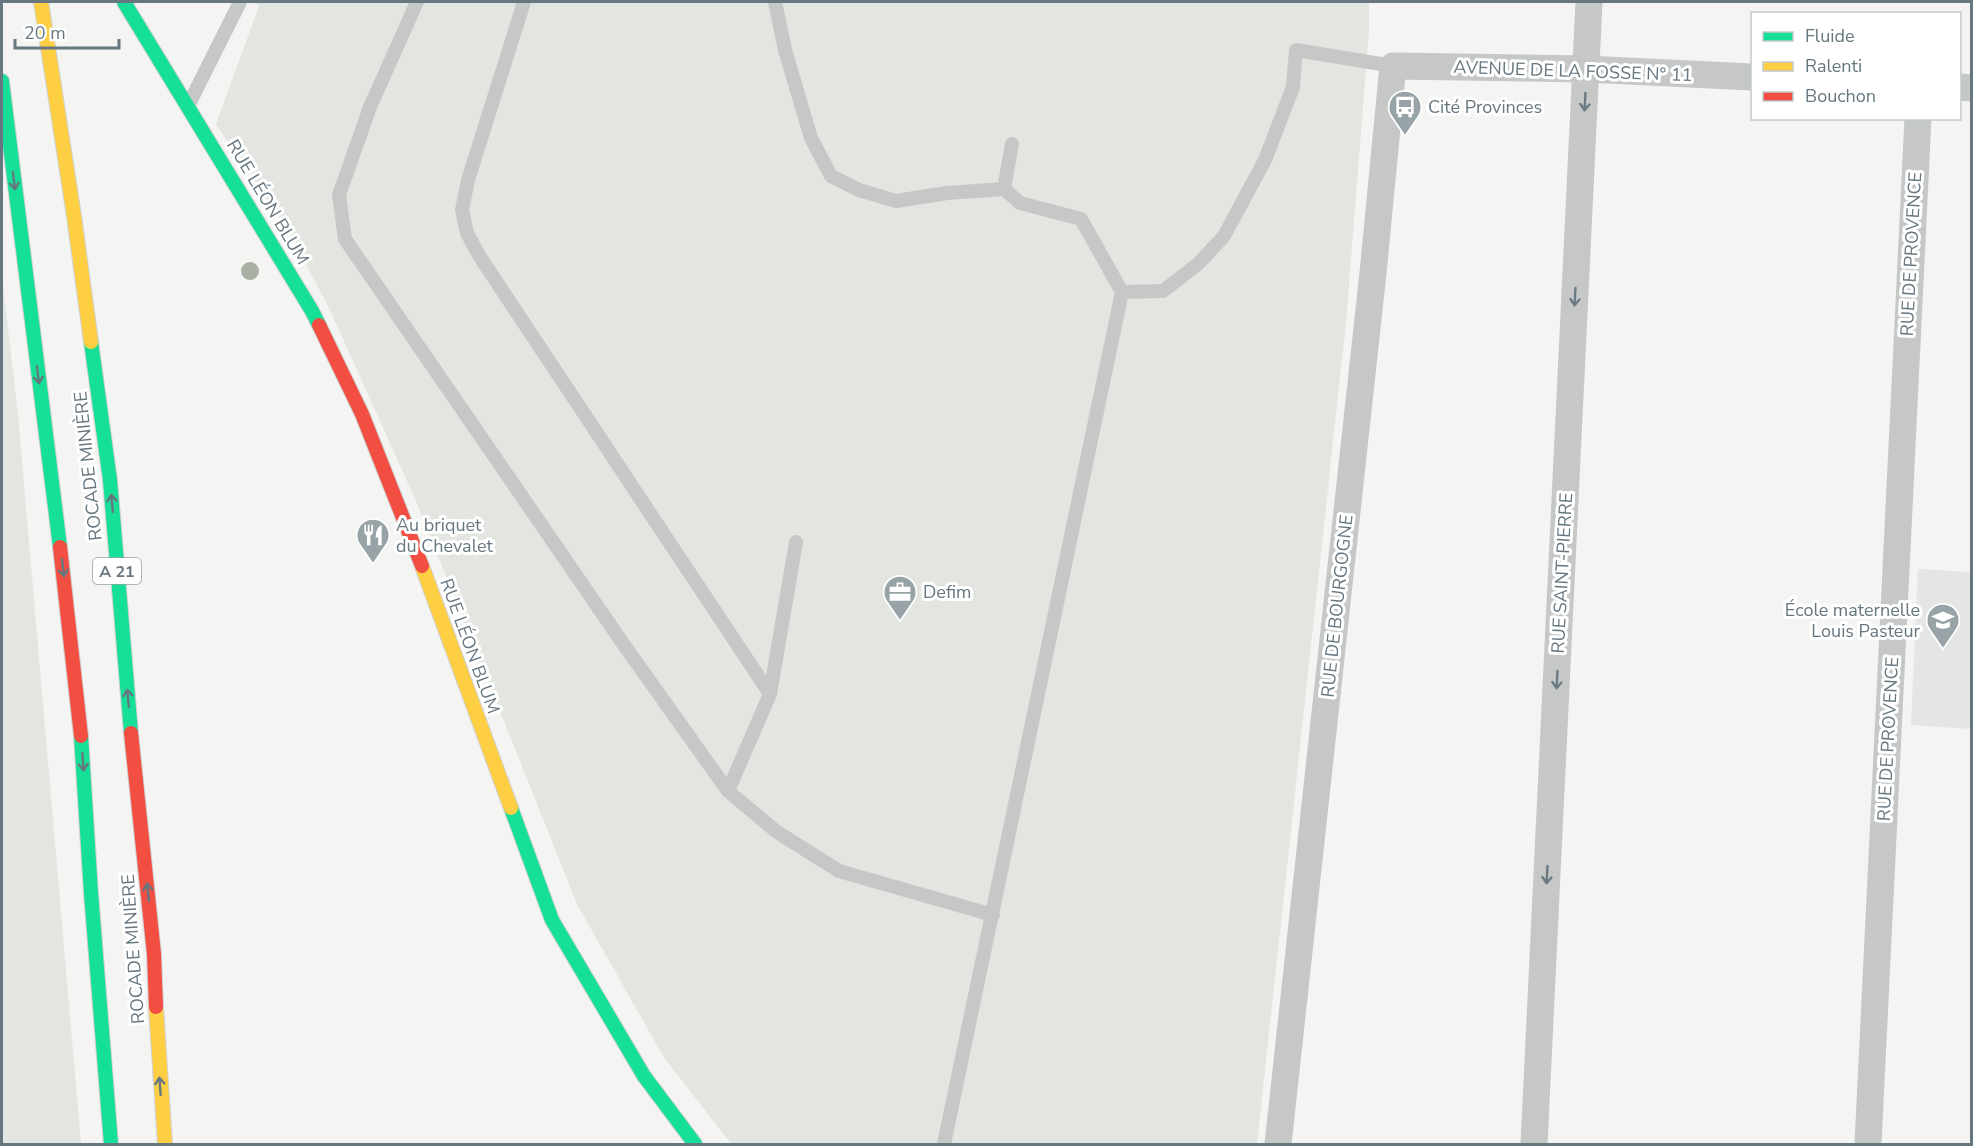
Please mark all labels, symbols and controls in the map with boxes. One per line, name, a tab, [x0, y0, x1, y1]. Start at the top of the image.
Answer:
scale bar	[15, 12, 118, 50]
legend	[1751, 12, 1961, 120]
text: 20 m	[24, 21, 66, 45]
text: Fluide	[1805, 24, 1855, 48]
text: Ralenti	[1805, 54, 1862, 78]
street label: AVENUE DE LA FOSSE N° 11	[1453, 55, 1693, 87]
text: Bouchon	[1805, 84, 1876, 108]
bus stop icon: Cité Provinces	[1387, 89, 1423, 136]
one-way arrow	[1579, 91, 1590, 111]
place label: Cité Provinces	[1428, 95, 1542, 119]
street label: RUE LÉON BLUM	[221, 135, 315, 269]
one-way arrow	[9, 171, 20, 191]
street label: RUE DE PROVENCE	[1895, 171, 1927, 337]
one-way arrow	[1570, 286, 1581, 306]
one-way arrow	[33, 364, 44, 384]
street label: ROCADE MINIÈRE	[68, 390, 108, 542]
street label: RUE SAINT-PIERRE	[1546, 492, 1578, 654]
one-way arrow	[106, 494, 117, 514]
place label: Au briquet du Chevalet	[396, 513, 493, 558]
street label: RUE DE BOURGOGNE	[1315, 513, 1359, 699]
restaurant icon: Au briquet du Chevalet	[355, 517, 391, 564]
one-way arrow	[58, 558, 69, 577]
road number: A 21	[93, 558, 141, 584]
office icon: Defim	[882, 574, 918, 621]
street label: RUE LÉON BLUM	[434, 575, 506, 717]
place label: Defim	[923, 580, 971, 604]
place label: École maternelle Louis Pasteur	[1785, 598, 1921, 643]
school or university icon: École maternelle Louis Pasteur	[1925, 602, 1961, 649]
street label: RUE DE PROVENCE	[1872, 656, 1904, 822]
one-way arrow	[1551, 670, 1562, 690]
one-way arrow	[122, 688, 133, 708]
one-way arrow	[78, 751, 89, 771]
one-way arrow	[1542, 865, 1553, 884]
street label: ROCADE MINIÈRE	[116, 873, 150, 1025]
one-way arrow	[142, 882, 153, 902]
one-way arrow	[154, 1077, 165, 1097]

